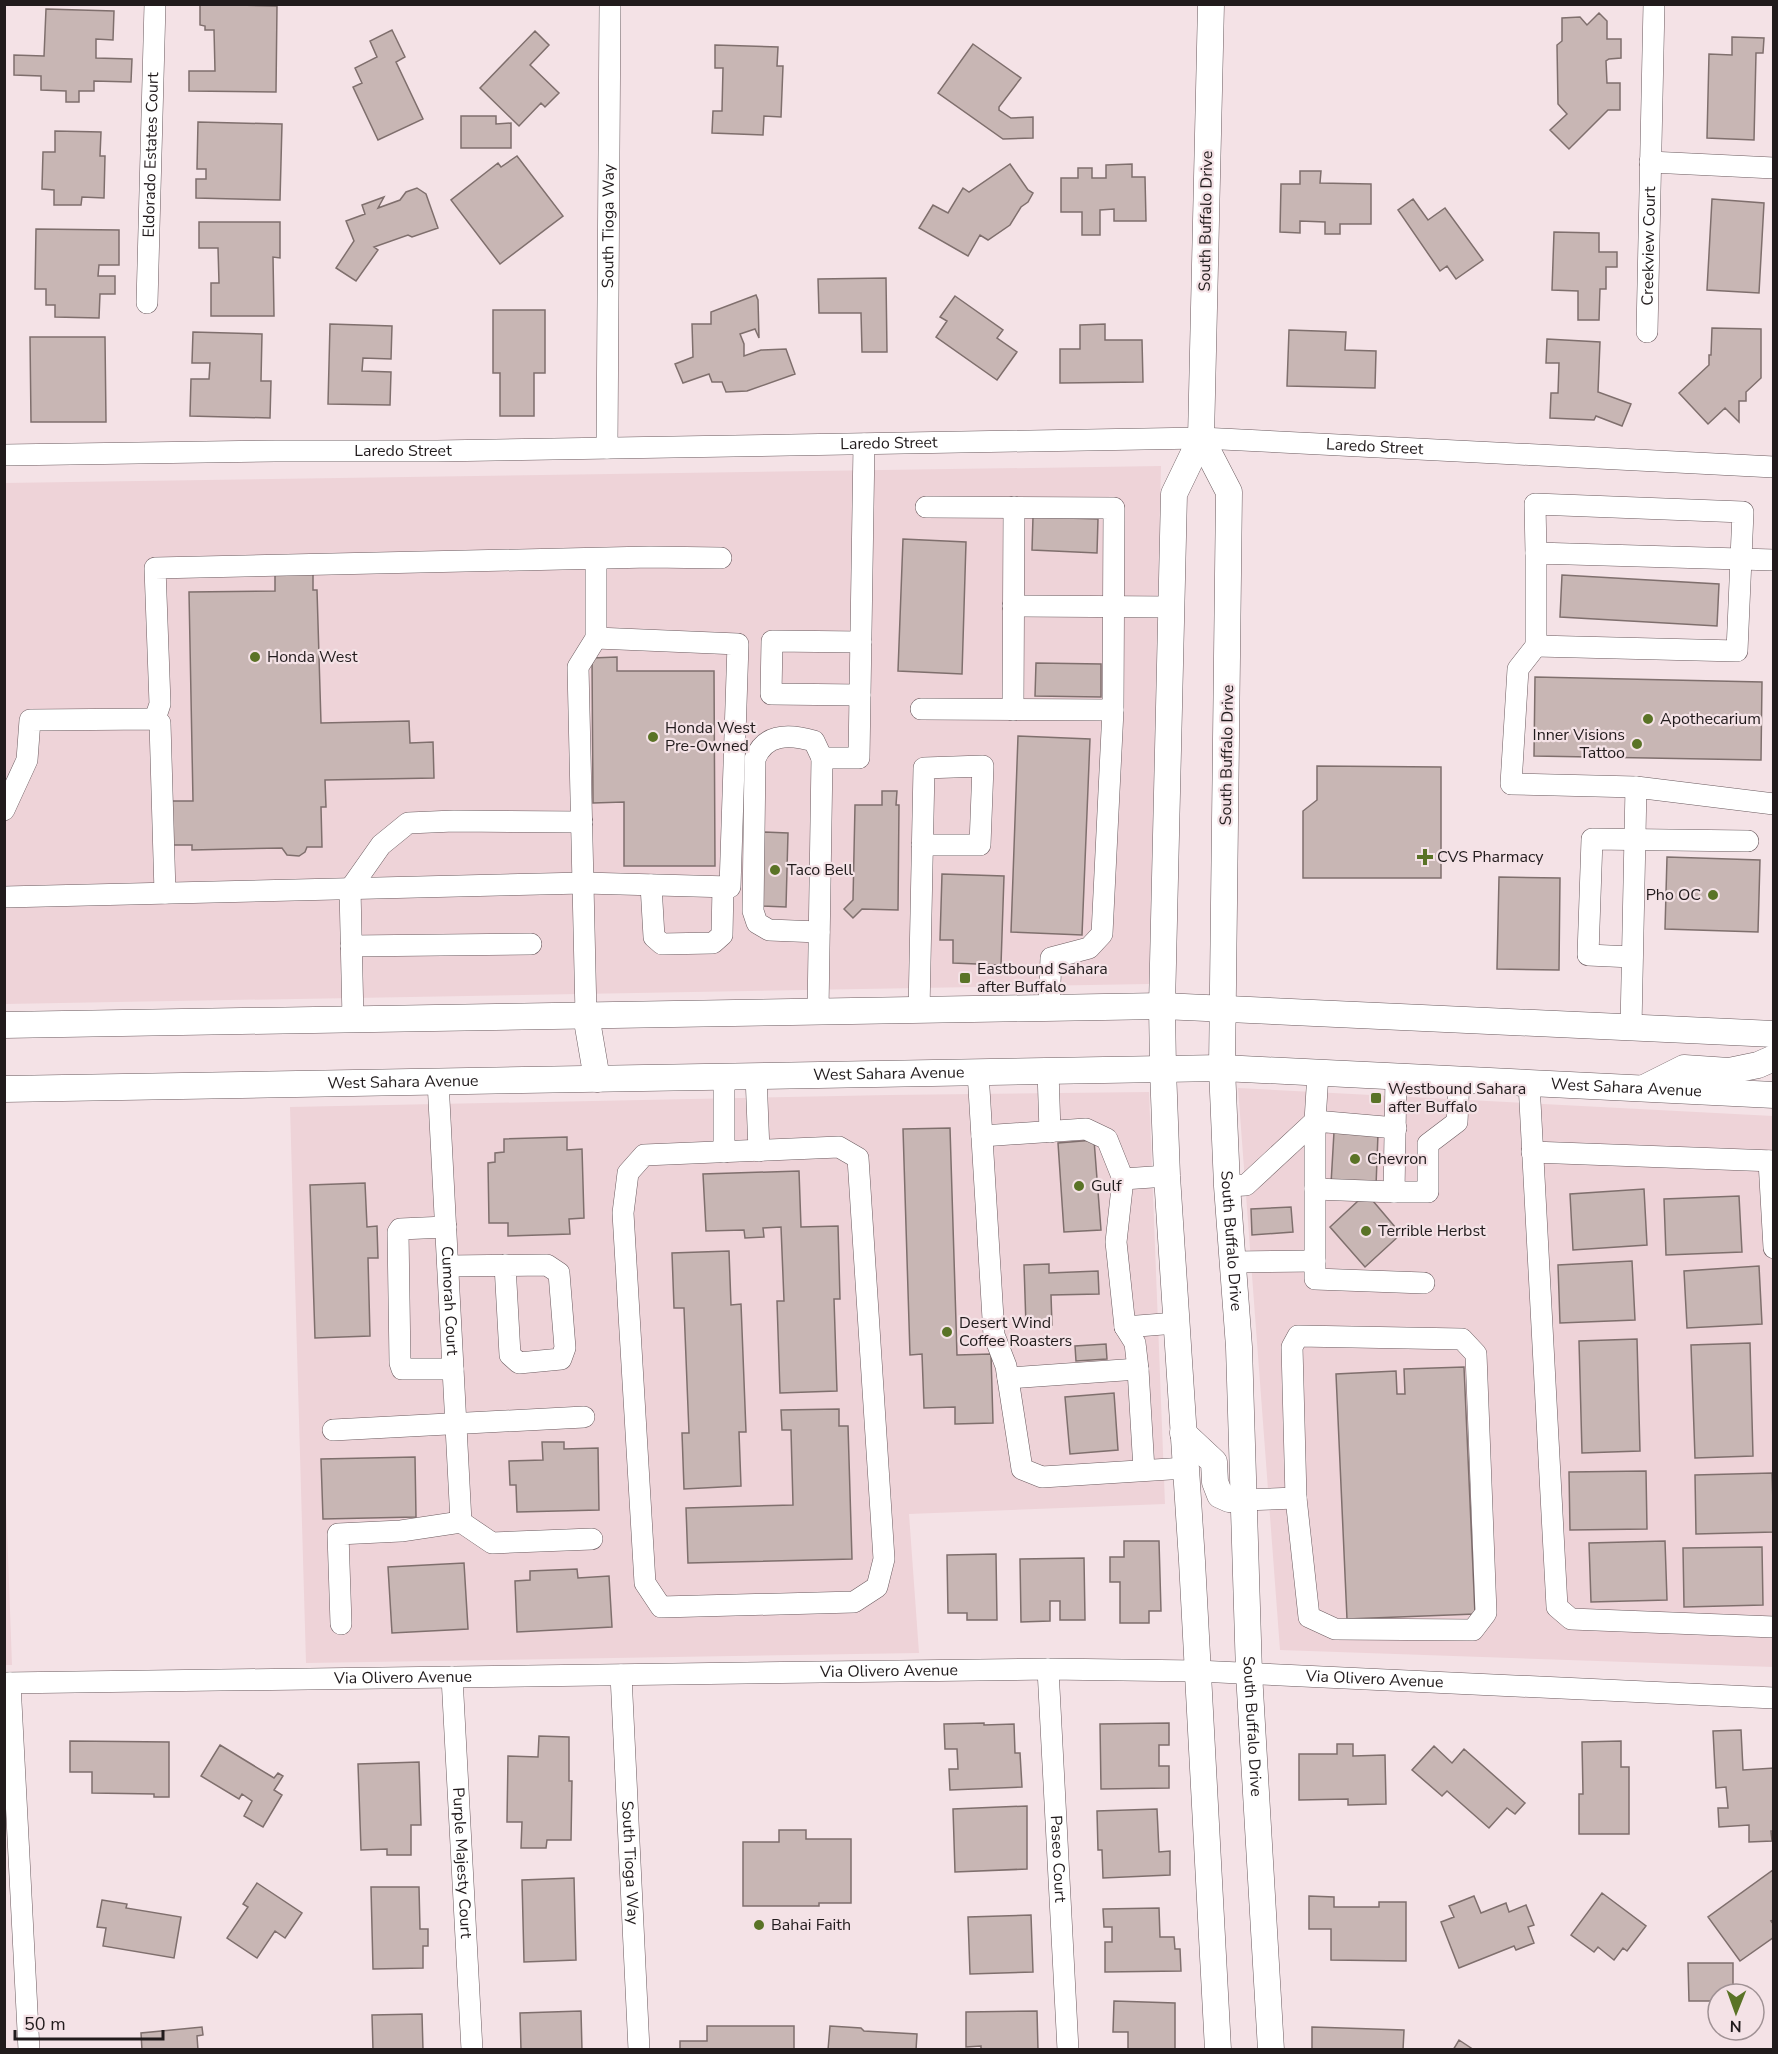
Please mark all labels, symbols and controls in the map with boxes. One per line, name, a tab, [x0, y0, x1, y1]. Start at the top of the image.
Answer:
street label: Eldorado Estates Court	[138, 72, 164, 238]
street label: South Buffalo Drive	[1194, 150, 1218, 292]
street label: South Tioga Way	[597, 163, 620, 288]
street label: Creekview Court	[1637, 186, 1661, 306]
street label: Laredo Street	[840, 431, 938, 455]
street label: Laredo Street	[1325, 433, 1424, 460]
street label: Laredo Street	[354, 440, 452, 462]
place label: Honda West	[267, 646, 358, 668]
marker: Honda West	[248, 650, 262, 664]
street label: South Buffalo Drive	[1215, 684, 1239, 826]
place label: Apothecarium	[1660, 708, 1761, 730]
marker: Apothecarium	[1641, 712, 1655, 726]
place label: Honda West Pre-Owned	[665, 717, 756, 757]
place label: Inner Visions Tattoo	[1533, 724, 1625, 764]
marker: Honda West Pre-Owned	[646, 730, 660, 744]
marker: Inner Visions Tattoo	[1630, 737, 1644, 751]
place label: CVS Pharmacy	[1437, 846, 1544, 868]
marker: CVS Pharmacy	[1418, 850, 1432, 864]
place label: Taco Bell	[787, 859, 853, 881]
marker: Taco Bell	[768, 863, 782, 877]
place label: Pho OC	[1646, 884, 1701, 906]
marker: Pho OC	[1706, 888, 1720, 902]
place label: Eastbound Sahara after Buffalo	[977, 958, 1108, 998]
marker: Eastbound Sahara after Buffalo	[958, 971, 972, 985]
street label: West Sahara Avenue	[813, 1061, 965, 1086]
street label: West Sahara Avenue	[327, 1070, 479, 1094]
street label: West Sahara Avenue	[1550, 1073, 1702, 1102]
place label: Westbound Sahara after Buffalo	[1388, 1078, 1526, 1118]
marker: Westbound Sahara after Buffalo	[1369, 1091, 1383, 1105]
place label: Chevron	[1367, 1148, 1427, 1170]
marker: Chevron	[1348, 1152, 1362, 1166]
street label: South Buffalo Drive	[1215, 1170, 1247, 1312]
place label: Gulf	[1091, 1175, 1122, 1197]
marker: Gulf	[1072, 1179, 1086, 1193]
place label: Terrible Herbst	[1378, 1220, 1486, 1242]
marker: Terrible Herbst	[1359, 1224, 1373, 1238]
street label: Cumorah Court	[436, 1245, 463, 1356]
place label: Desert Wind Coffee Roasters	[959, 1312, 1072, 1352]
marker: Desert Wind Coffee Roasters	[940, 1325, 954, 1339]
street label: South Buffalo Drive	[1237, 1656, 1267, 1797]
street label: Via Olivero Avenue	[819, 1659, 958, 1683]
street label: Via Olivero Avenue	[1304, 1665, 1444, 1694]
street label: Via Olivero Avenue	[333, 1666, 472, 1690]
street label: Purple Majesty Court	[447, 1787, 477, 1939]
street label: South Tioga Way	[616, 1800, 644, 1926]
street label: Paseo Court	[1045, 1815, 1071, 1903]
place label: Bahai Faith	[771, 1914, 851, 1936]
marker: Bahai Faith	[752, 1918, 766, 1932]
north arrow	[1706, 1982, 1766, 2042]
scale bar	[15, 2003, 164, 2041]
text: 50 m	[24, 2012, 66, 2036]
text: N	[1730, 2015, 1742, 2037]

